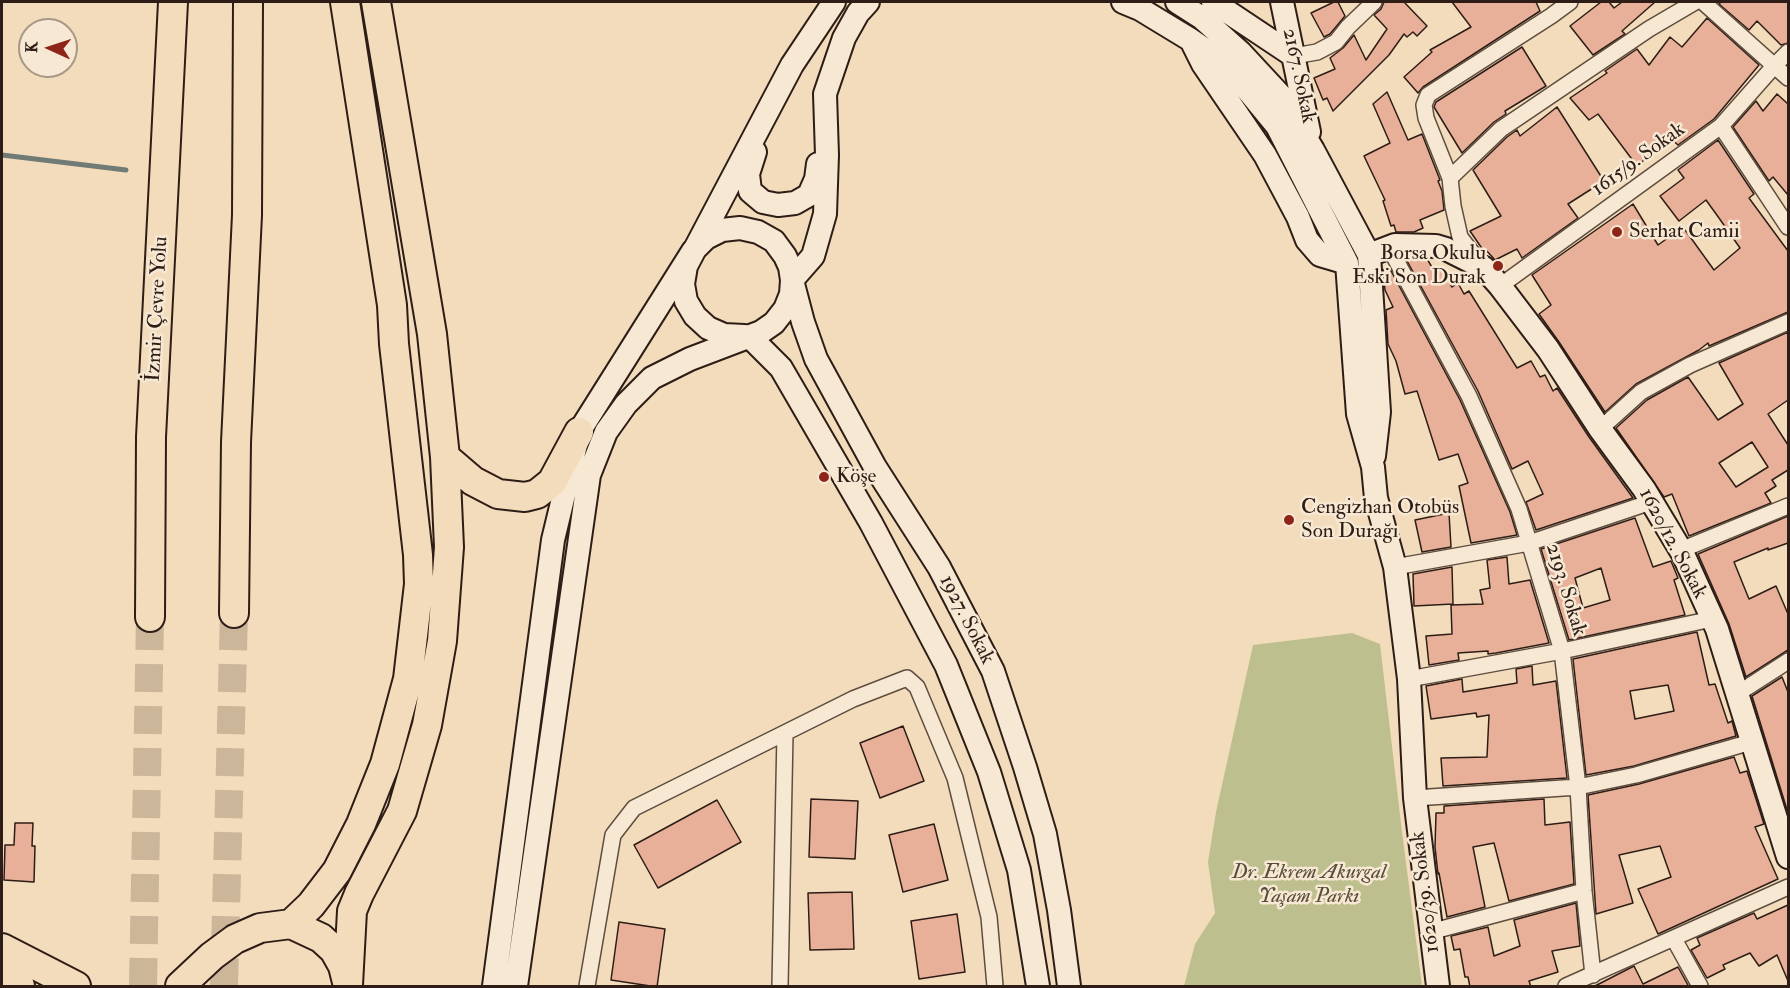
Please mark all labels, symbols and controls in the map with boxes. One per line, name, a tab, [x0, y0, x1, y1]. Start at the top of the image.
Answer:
north arrow	[18, 18, 78, 78]
street label: 2167. Sokak	[1276, 26, 1320, 126]
text: K	[22, 41, 42, 53]
street label: 1615/9. Sokak	[1587, 118, 1691, 202]
place label: Serhat Camii	[1629, 219, 1739, 245]
marker: Serhat Camii	[1610, 225, 1624, 239]
street label: İzmir Çevre Yolu	[142, 236, 174, 382]
place label: Borsa Okulu Eski Son Durak	[1352, 241, 1486, 291]
marker: Borsa Okulu Eski Son Durak	[1491, 259, 1505, 273]
place label: Köşe	[836, 464, 876, 490]
marker: Köşe	[817, 470, 831, 484]
street label: 1620/12. Sokak	[1632, 484, 1712, 604]
place label: Cengizhan Otobüs Son Durağı	[1301, 495, 1459, 545]
marker: Cengizhan Otobüs Son Durağı	[1282, 513, 1296, 527]
street label: 2193. Sokak	[1539, 541, 1591, 639]
street label: 1927. Sokak	[933, 571, 999, 669]
street label: 1620/39. Sokak	[1406, 830, 1446, 954]
park label: Dr. Ekrem Akurgal Yaşam Parkı	[1232, 860, 1386, 910]

